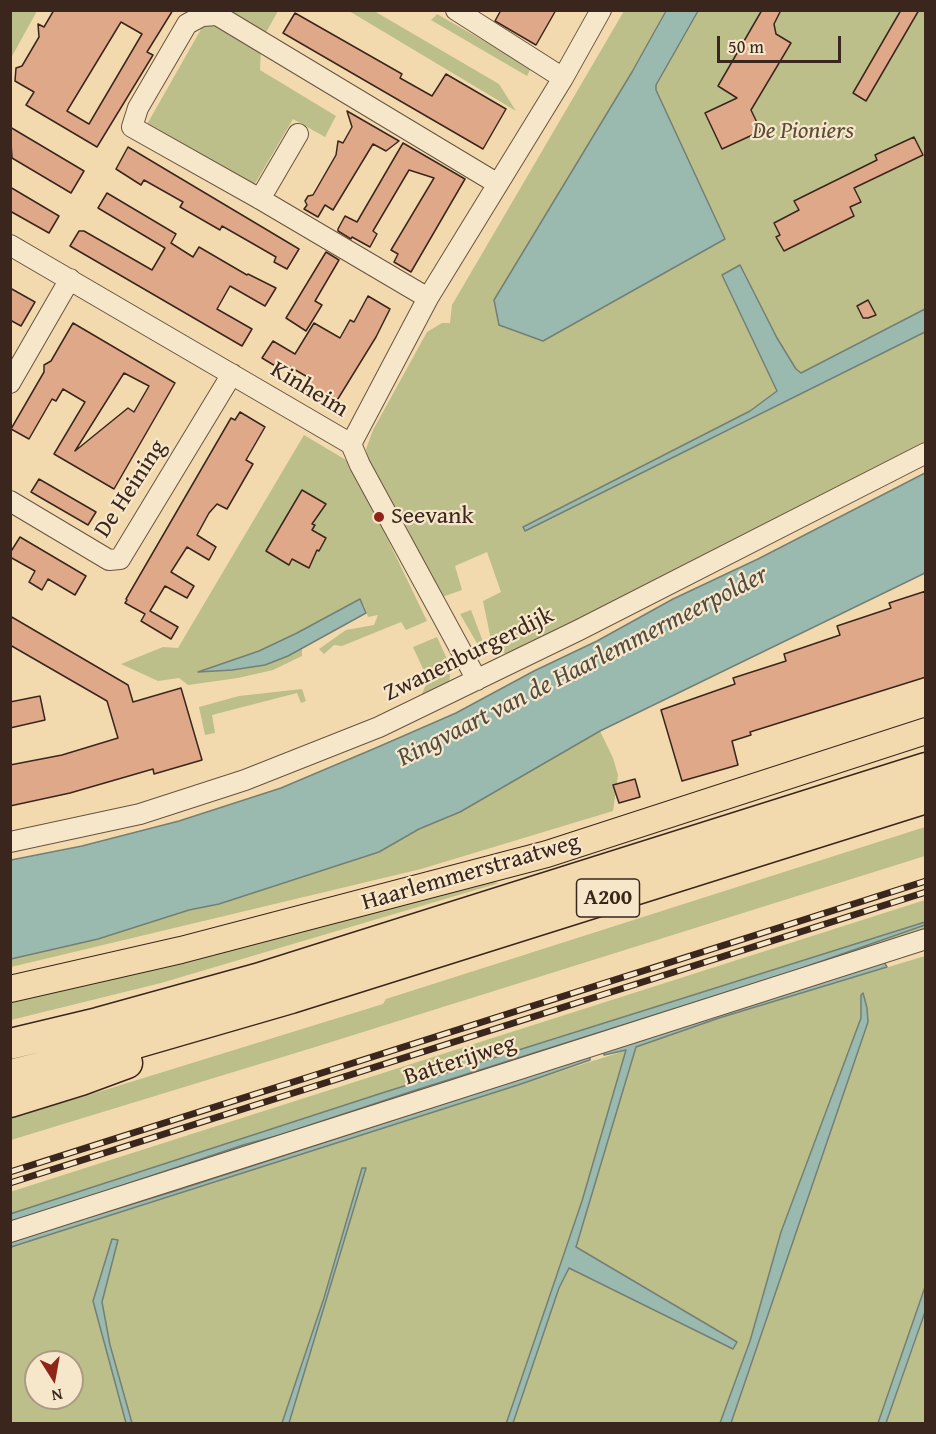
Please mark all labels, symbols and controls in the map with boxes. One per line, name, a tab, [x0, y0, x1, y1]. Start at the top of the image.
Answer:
scale bar	[720, 24, 844, 62]
text: 50 m	[728, 33, 764, 60]
park label: De Pioniers	[752, 118, 854, 146]
street label: Kinheim	[265, 356, 353, 424]
street label: De Heining	[89, 435, 173, 543]
place label: Seevank	[391, 503, 474, 531]
marker: Seevank	[372, 510, 386, 524]
water label: Ringvaart van de Haarlemmermeerpolder	[393, 560, 773, 774]
street label: Zwanenburgerdijk	[379, 601, 559, 709]
street label: Haarlemmerstraatweg	[359, 828, 583, 918]
road number: A200	[576, 879, 640, 917]
street label: Batterijweg	[400, 1029, 520, 1093]
north arrow	[24, 1350, 84, 1410]
text: N	[50, 1383, 65, 1409]

